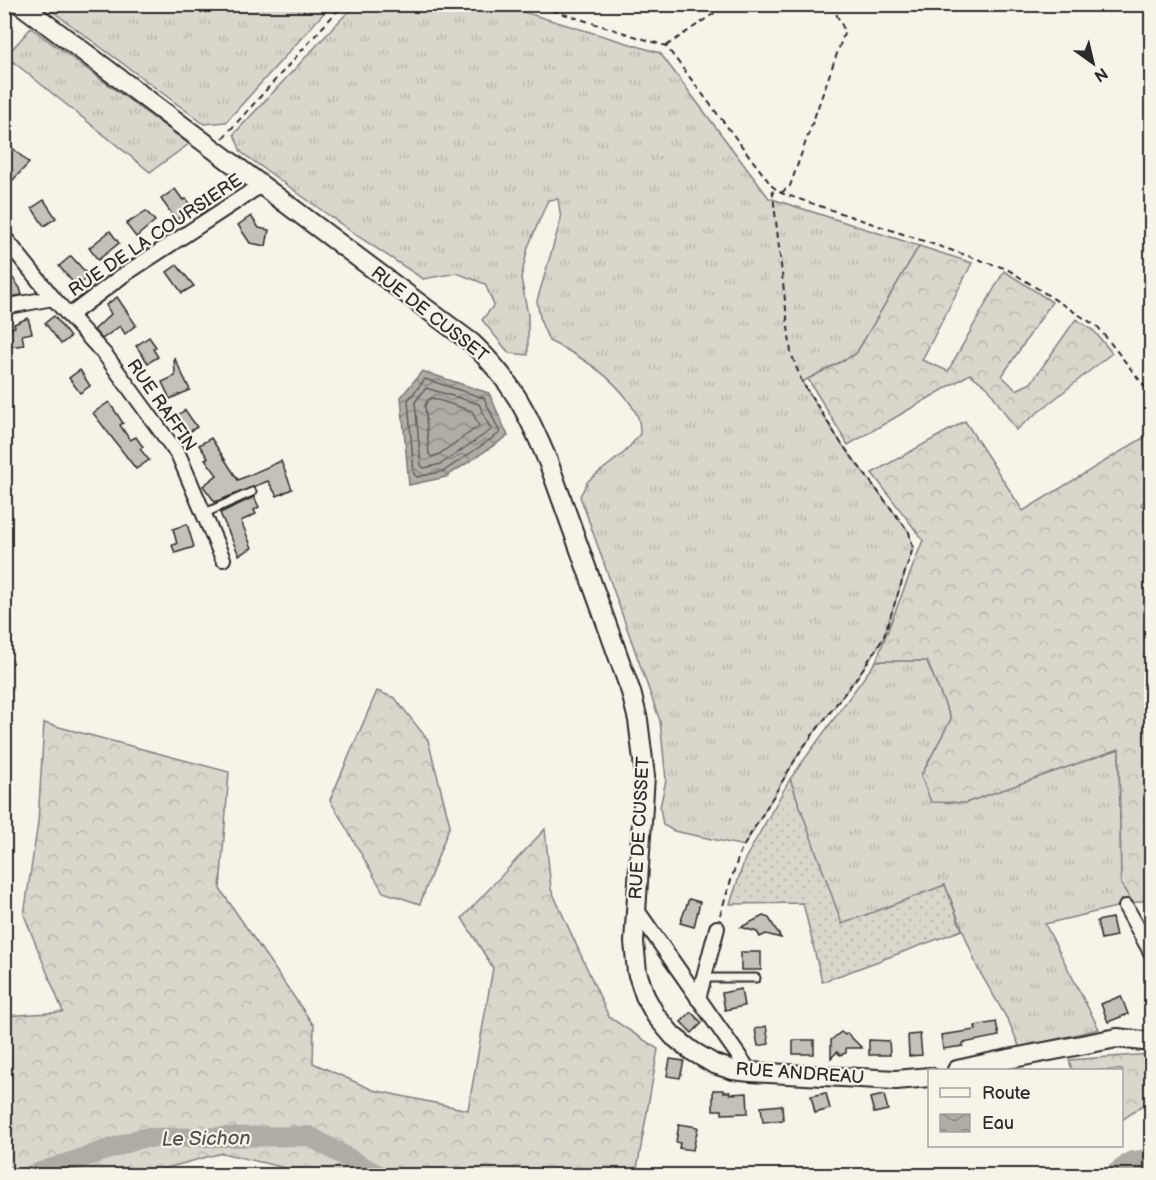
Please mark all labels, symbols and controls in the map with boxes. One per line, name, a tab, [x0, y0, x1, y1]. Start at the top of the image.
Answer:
north arrow	[1063, 33, 1123, 93]
text: N	[1090, 63, 1111, 85]
street label: RUE DE LA COURSIERE	[65, 170, 246, 301]
street label: RUE DE CUSSET	[367, 262, 493, 367]
street label: RUE RAFFIN	[122, 355, 201, 455]
street label: RUE DE CUSSET	[625, 756, 654, 900]
street label: RUE ANDREAU	[735, 1059, 865, 1088]
legend	[928, 1069, 1123, 1147]
text: Route	[982, 1083, 1031, 1104]
text: Eau	[982, 1113, 1014, 1134]
water label: Le Sichon	[161, 1126, 251, 1152]

